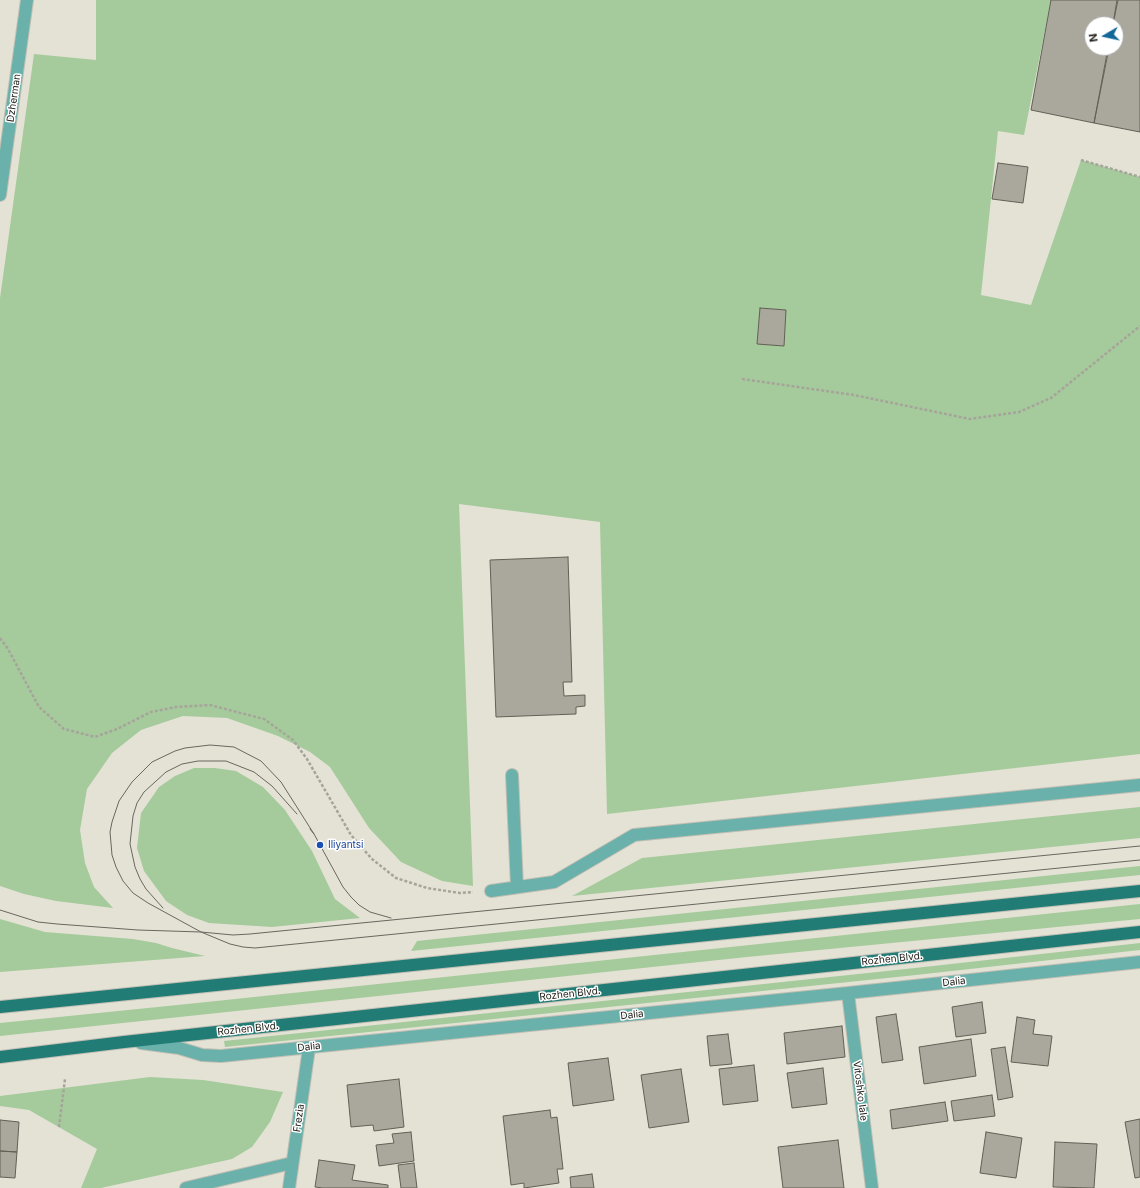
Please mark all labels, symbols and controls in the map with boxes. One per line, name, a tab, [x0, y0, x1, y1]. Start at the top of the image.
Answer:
north arrow	[1084, 16, 1124, 56]
text: N	[1086, 32, 1101, 43]
street label: Dzherman	[5, 73, 23, 123]
place label: Iliyantsi	[328, 839, 363, 851]
marker: Iliyantsi	[315, 840, 325, 850]
street label: Rozhen Blvd.	[861, 950, 923, 968]
street label: Dalia	[942, 975, 966, 989]
street label: Rozhen Blvd.	[539, 985, 601, 1003]
street label: Dalia	[620, 1008, 644, 1022]
street label: Rozhen Blvd.	[217, 1020, 279, 1038]
street label: Dalia	[297, 1040, 321, 1054]
street label: Vitoshko lale	[850, 1060, 870, 1122]
street label: Frezia	[291, 1103, 307, 1133]

